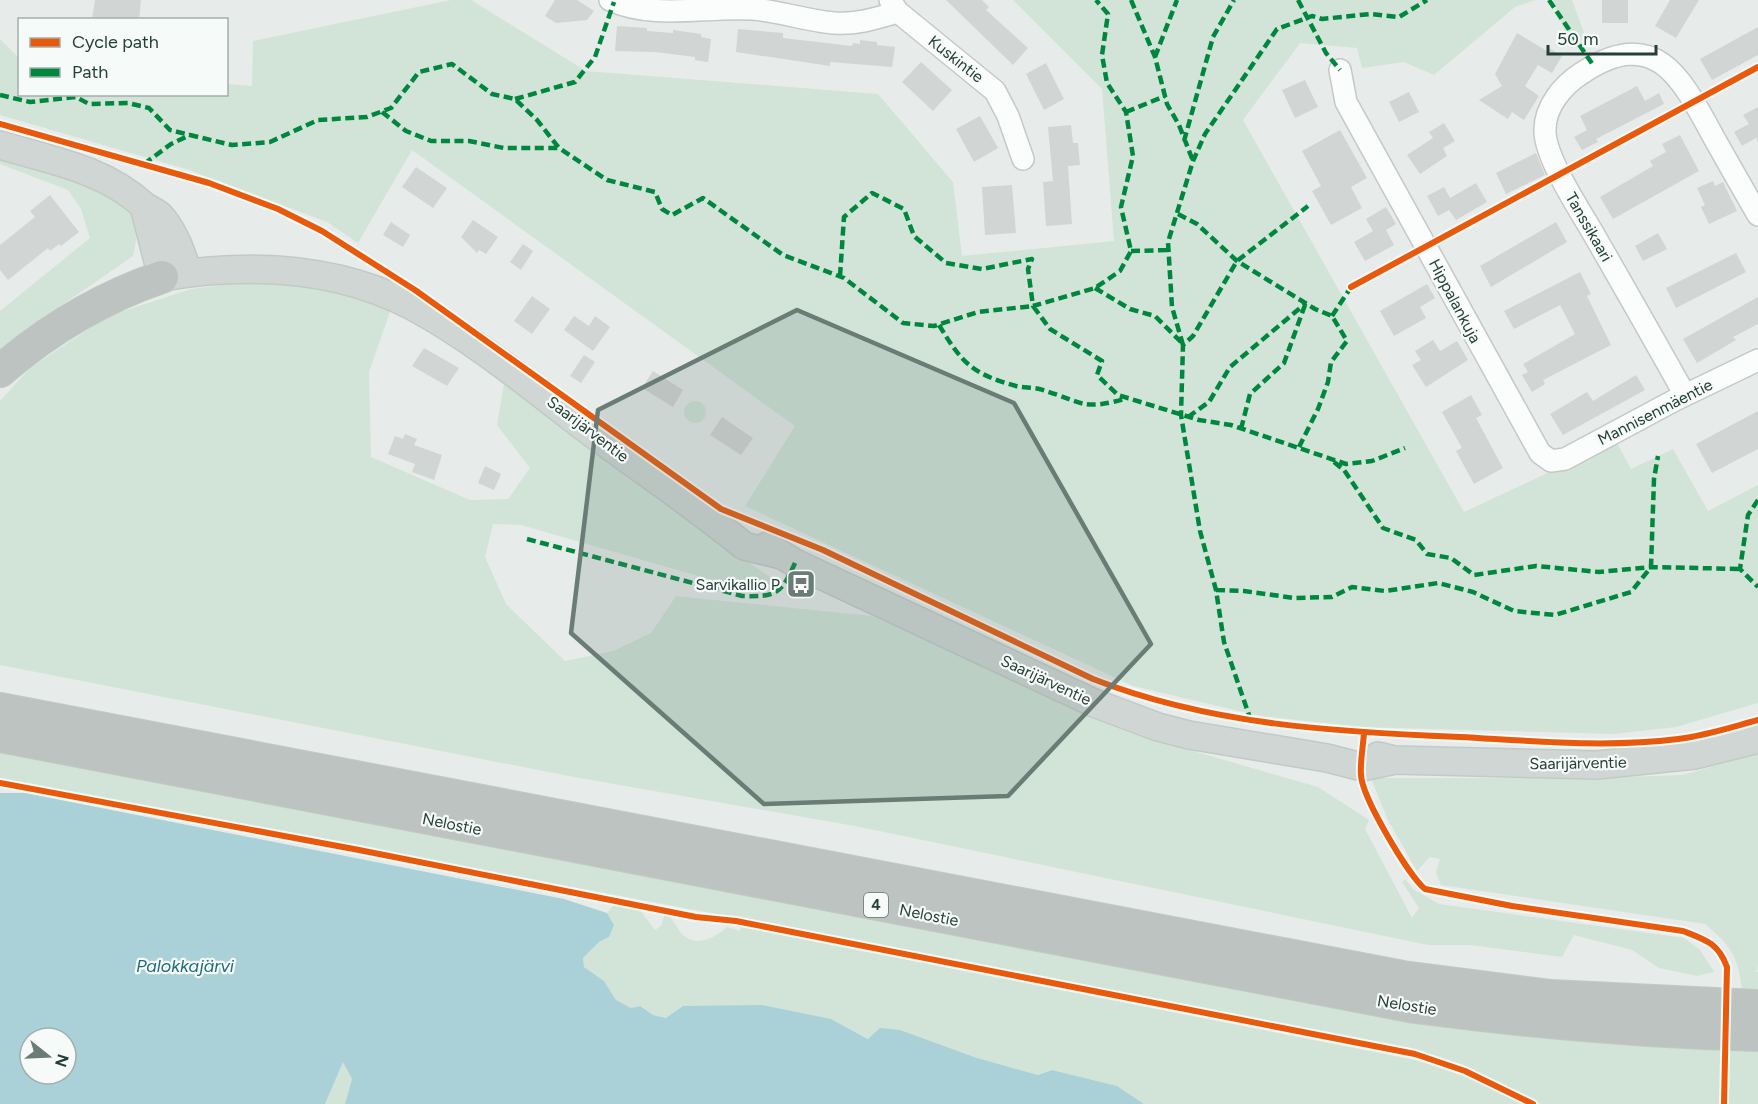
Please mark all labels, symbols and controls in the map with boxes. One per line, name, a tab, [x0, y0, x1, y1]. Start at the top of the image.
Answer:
legend	[18, 18, 228, 96]
scale bar	[1548, 18, 1656, 56]
text: 50 m	[1557, 28, 1599, 50]
text: Cycle path	[72, 31, 159, 53]
street label: Kuskintie	[925, 32, 988, 87]
text: Path	[72, 61, 108, 83]
street label: Tanssikaari	[1562, 189, 1616, 265]
street label: Hippalankuja	[1425, 256, 1485, 346]
street label: Mannisenmäentie	[1594, 375, 1716, 449]
street label: Saarijärventie	[543, 392, 633, 466]
bus stop icon: Sarvikallio P	[785, 568, 817, 600]
place label: Sarvikallio P	[696, 575, 780, 594]
street label: Saarijärventie	[998, 651, 1094, 709]
street label: Saarijärventie	[1529, 753, 1627, 773]
street label: Nelostie	[421, 809, 483, 839]
road number: 4	[864, 893, 888, 917]
street label: Nelostie	[898, 900, 960, 930]
water label: Palokkajärvi	[136, 955, 235, 977]
street label: Nelostie	[1376, 991, 1438, 1019]
north arrow	[18, 1026, 78, 1086]
text: N	[51, 1052, 73, 1069]

